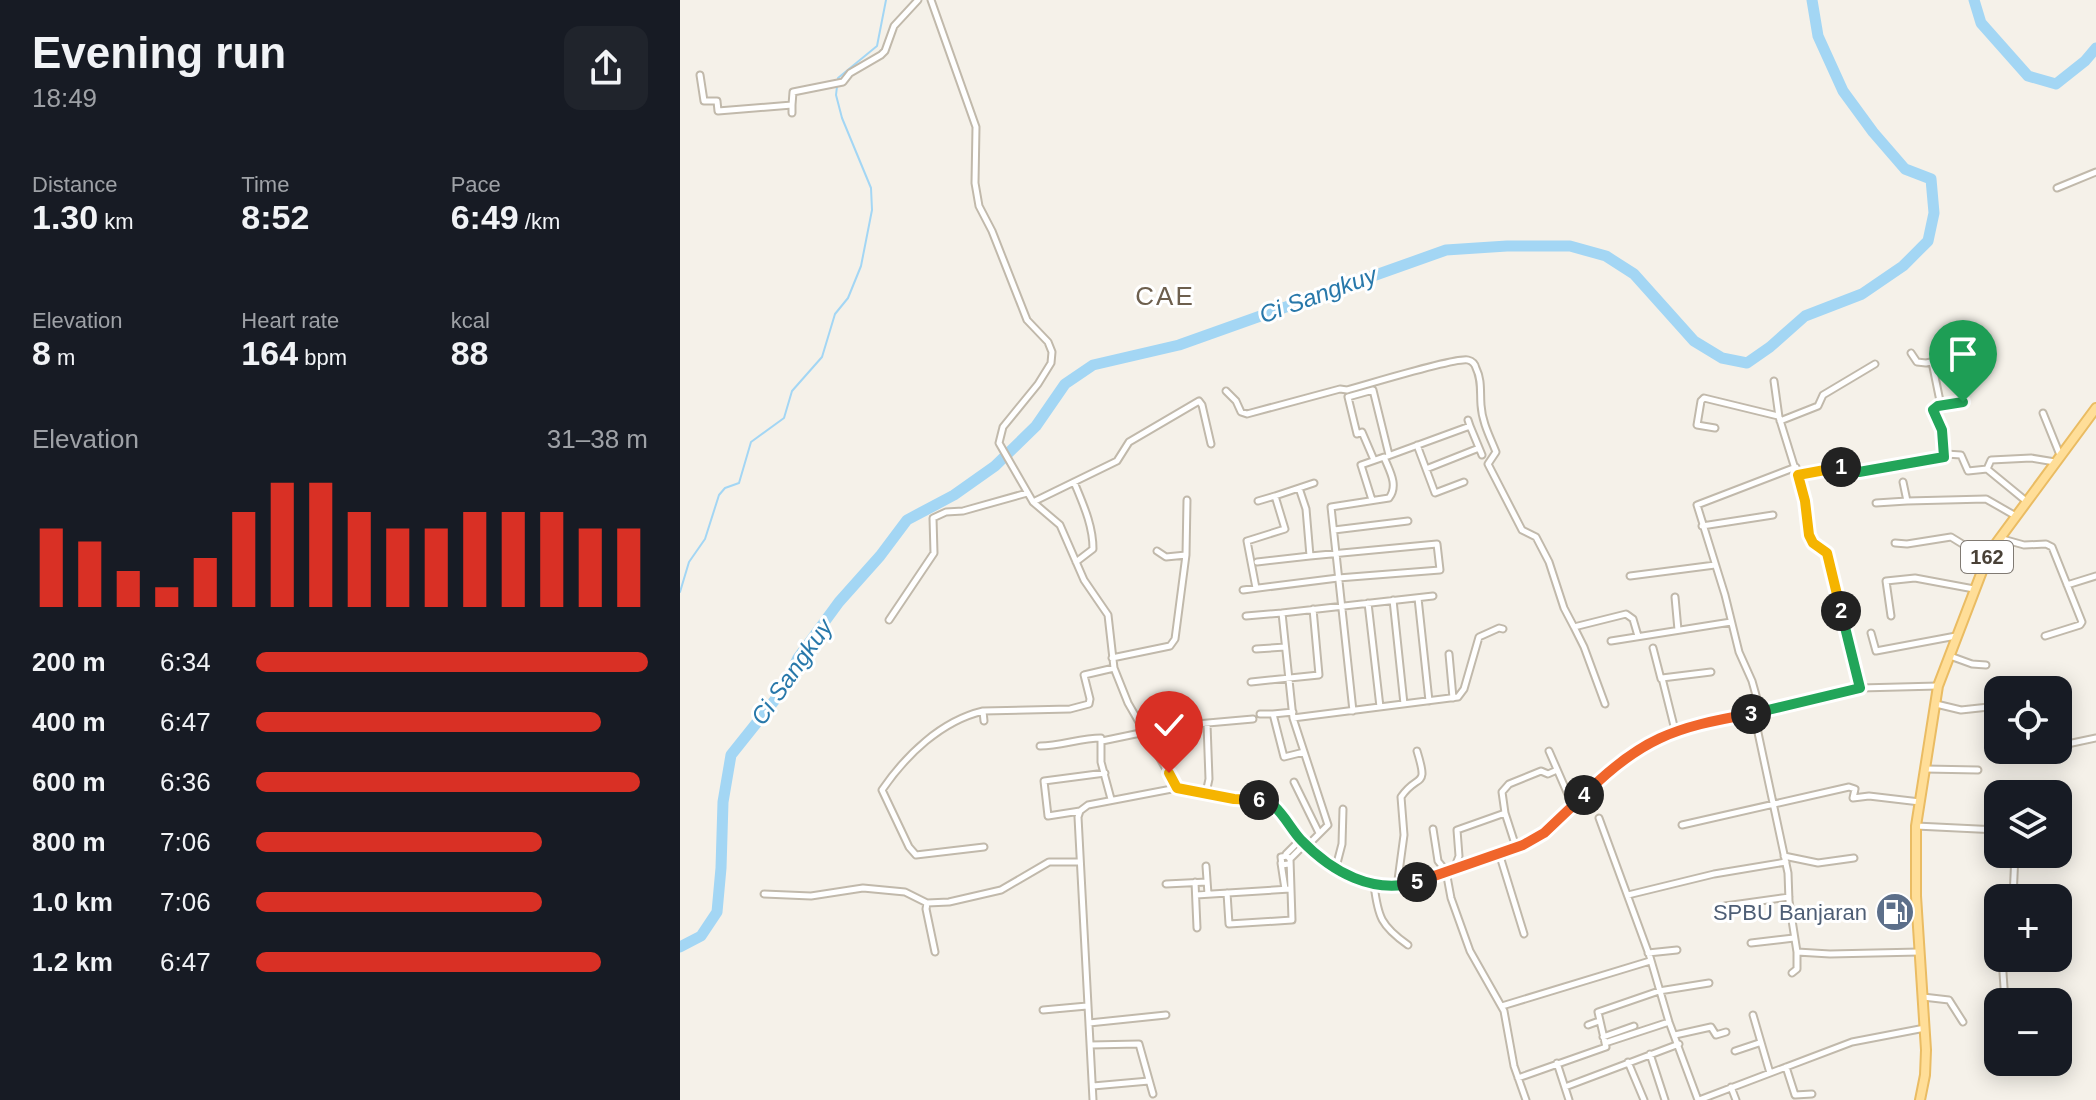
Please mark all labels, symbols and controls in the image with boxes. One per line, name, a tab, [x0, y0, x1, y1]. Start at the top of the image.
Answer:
button: share	[564, 26, 648, 110]
text: Evening run	[32, 28, 286, 77]
text: 18:49	[32, 83, 97, 113]
text: Distance	[32, 172, 118, 197]
text: Time	[241, 172, 289, 197]
text: Pace	[451, 172, 501, 197]
text: 1.30	[32, 198, 98, 236]
text: 8:52	[241, 198, 309, 236]
text: 6:49	[451, 198, 519, 236]
text: km	[98, 209, 134, 234]
text: /km	[519, 209, 560, 234]
water label: Ci Sangkuy	[1256, 260, 1382, 328]
district label: CAE	[1135, 281, 1195, 311]
text: Elevation	[32, 308, 123, 333]
text: Heart rate	[241, 308, 339, 333]
text: kcal	[451, 308, 490, 333]
pin	[1929, 320, 1997, 402]
icon: arrive	[1941, 332, 1985, 376]
text: 8	[32, 334, 51, 372]
text: 164	[241, 334, 298, 372]
text: 88	[451, 334, 488, 372]
text: m	[51, 345, 75, 370]
text: bpm	[298, 345, 347, 370]
text: Elevation	[32, 424, 139, 454]
text: 31–38 m	[547, 424, 648, 454]
pin: 1	[1821, 447, 1861, 487]
text: 1	[1835, 454, 1847, 479]
road number: 162	[1961, 541, 2013, 573]
pin: 2	[1821, 591, 1861, 631]
text: 2	[1835, 598, 1847, 623]
water label: Ci Sangkuy	[745, 612, 839, 730]
text: 200 m	[32, 647, 106, 677]
text: 6:34	[160, 647, 211, 677]
map controls	[1984, 676, 2072, 1076]
button: locate	[1984, 676, 2072, 764]
pin	[1135, 691, 1203, 773]
pin: 3	[1731, 694, 1771, 734]
text: 3	[1745, 701, 1757, 726]
icon: check	[1147, 703, 1191, 747]
text: 400 m	[32, 707, 106, 737]
text: 6:47	[160, 707, 211, 737]
text: 600 m	[32, 767, 106, 797]
text: 6:36	[160, 767, 211, 797]
pin: 4	[1564, 775, 1604, 815]
pin: 6	[1239, 780, 1279, 820]
button: layers	[1984, 780, 2072, 868]
text: 4	[1578, 782, 1590, 807]
text: 6	[1253, 787, 1265, 812]
text: 800 m	[32, 827, 106, 857]
text: 7:06	[160, 827, 211, 857]
pin: 5	[1397, 862, 1437, 902]
text: 5	[1411, 869, 1423, 894]
button: +	[1984, 884, 2072, 972]
text: 1.0 km	[32, 887, 113, 917]
text: 7:06	[160, 887, 211, 917]
fuel station icon: SPBU Banjaran	[1874, 891, 1916, 933]
place label: SPBU Banjaran	[1713, 900, 1867, 925]
text: 1.2 km	[32, 947, 113, 977]
text: 6:47	[160, 947, 211, 977]
button: −	[1984, 988, 2072, 1076]

